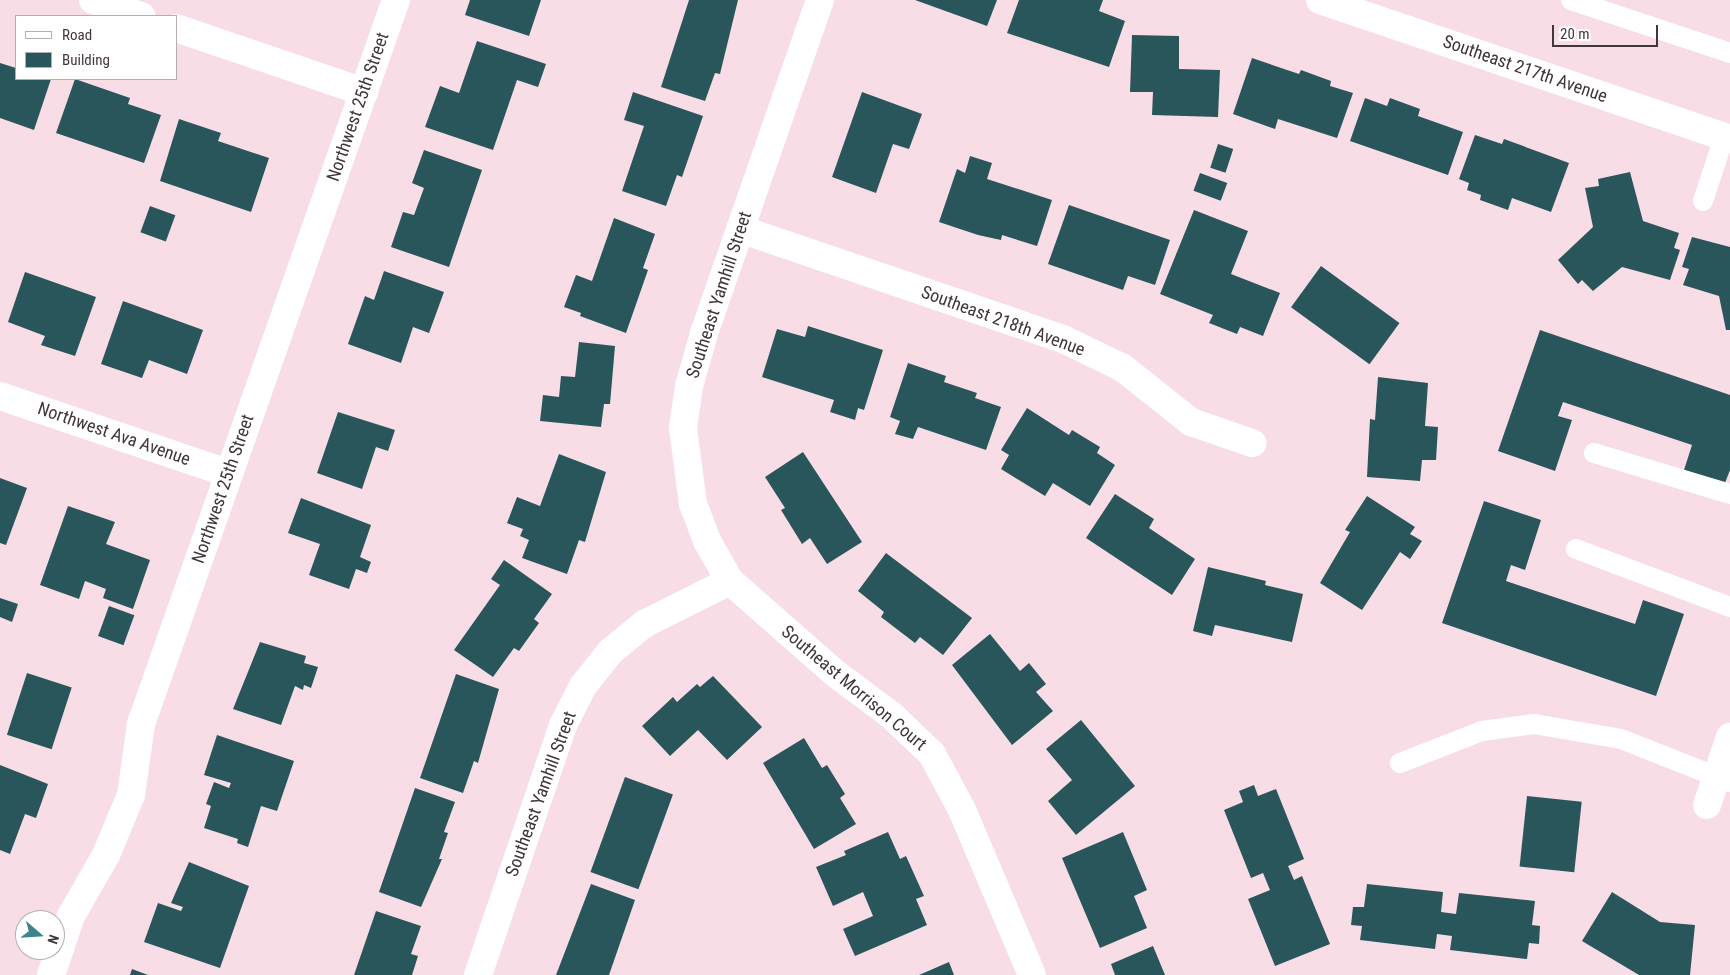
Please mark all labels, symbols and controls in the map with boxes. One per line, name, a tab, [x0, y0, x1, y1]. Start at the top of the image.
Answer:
legend	[15, 15, 178, 80]
scale bar	[1555, 15, 1661, 47]
text: 20 m	[1560, 25, 1590, 43]
text: Road	[62, 26, 92, 44]
street label: Northwest 25th Street	[322, 30, 394, 184]
street label: Southeast 217th Avenue	[1440, 31, 1610, 107]
text: Building	[62, 51, 110, 69]
street label: Southeast Yamhill Street	[682, 209, 756, 381]
street label: Southeast 218th Avenue	[918, 281, 1088, 361]
street label: Northwest Ava Avenue	[35, 398, 193, 470]
street label: Northwest 25th Street	[187, 412, 259, 566]
street label: Southeast Morrison Court	[777, 621, 931, 755]
street label: Southeast Yamhill Street	[501, 708, 581, 880]
north arrow	[15, 910, 65, 960]
text: N	[44, 933, 62, 946]

